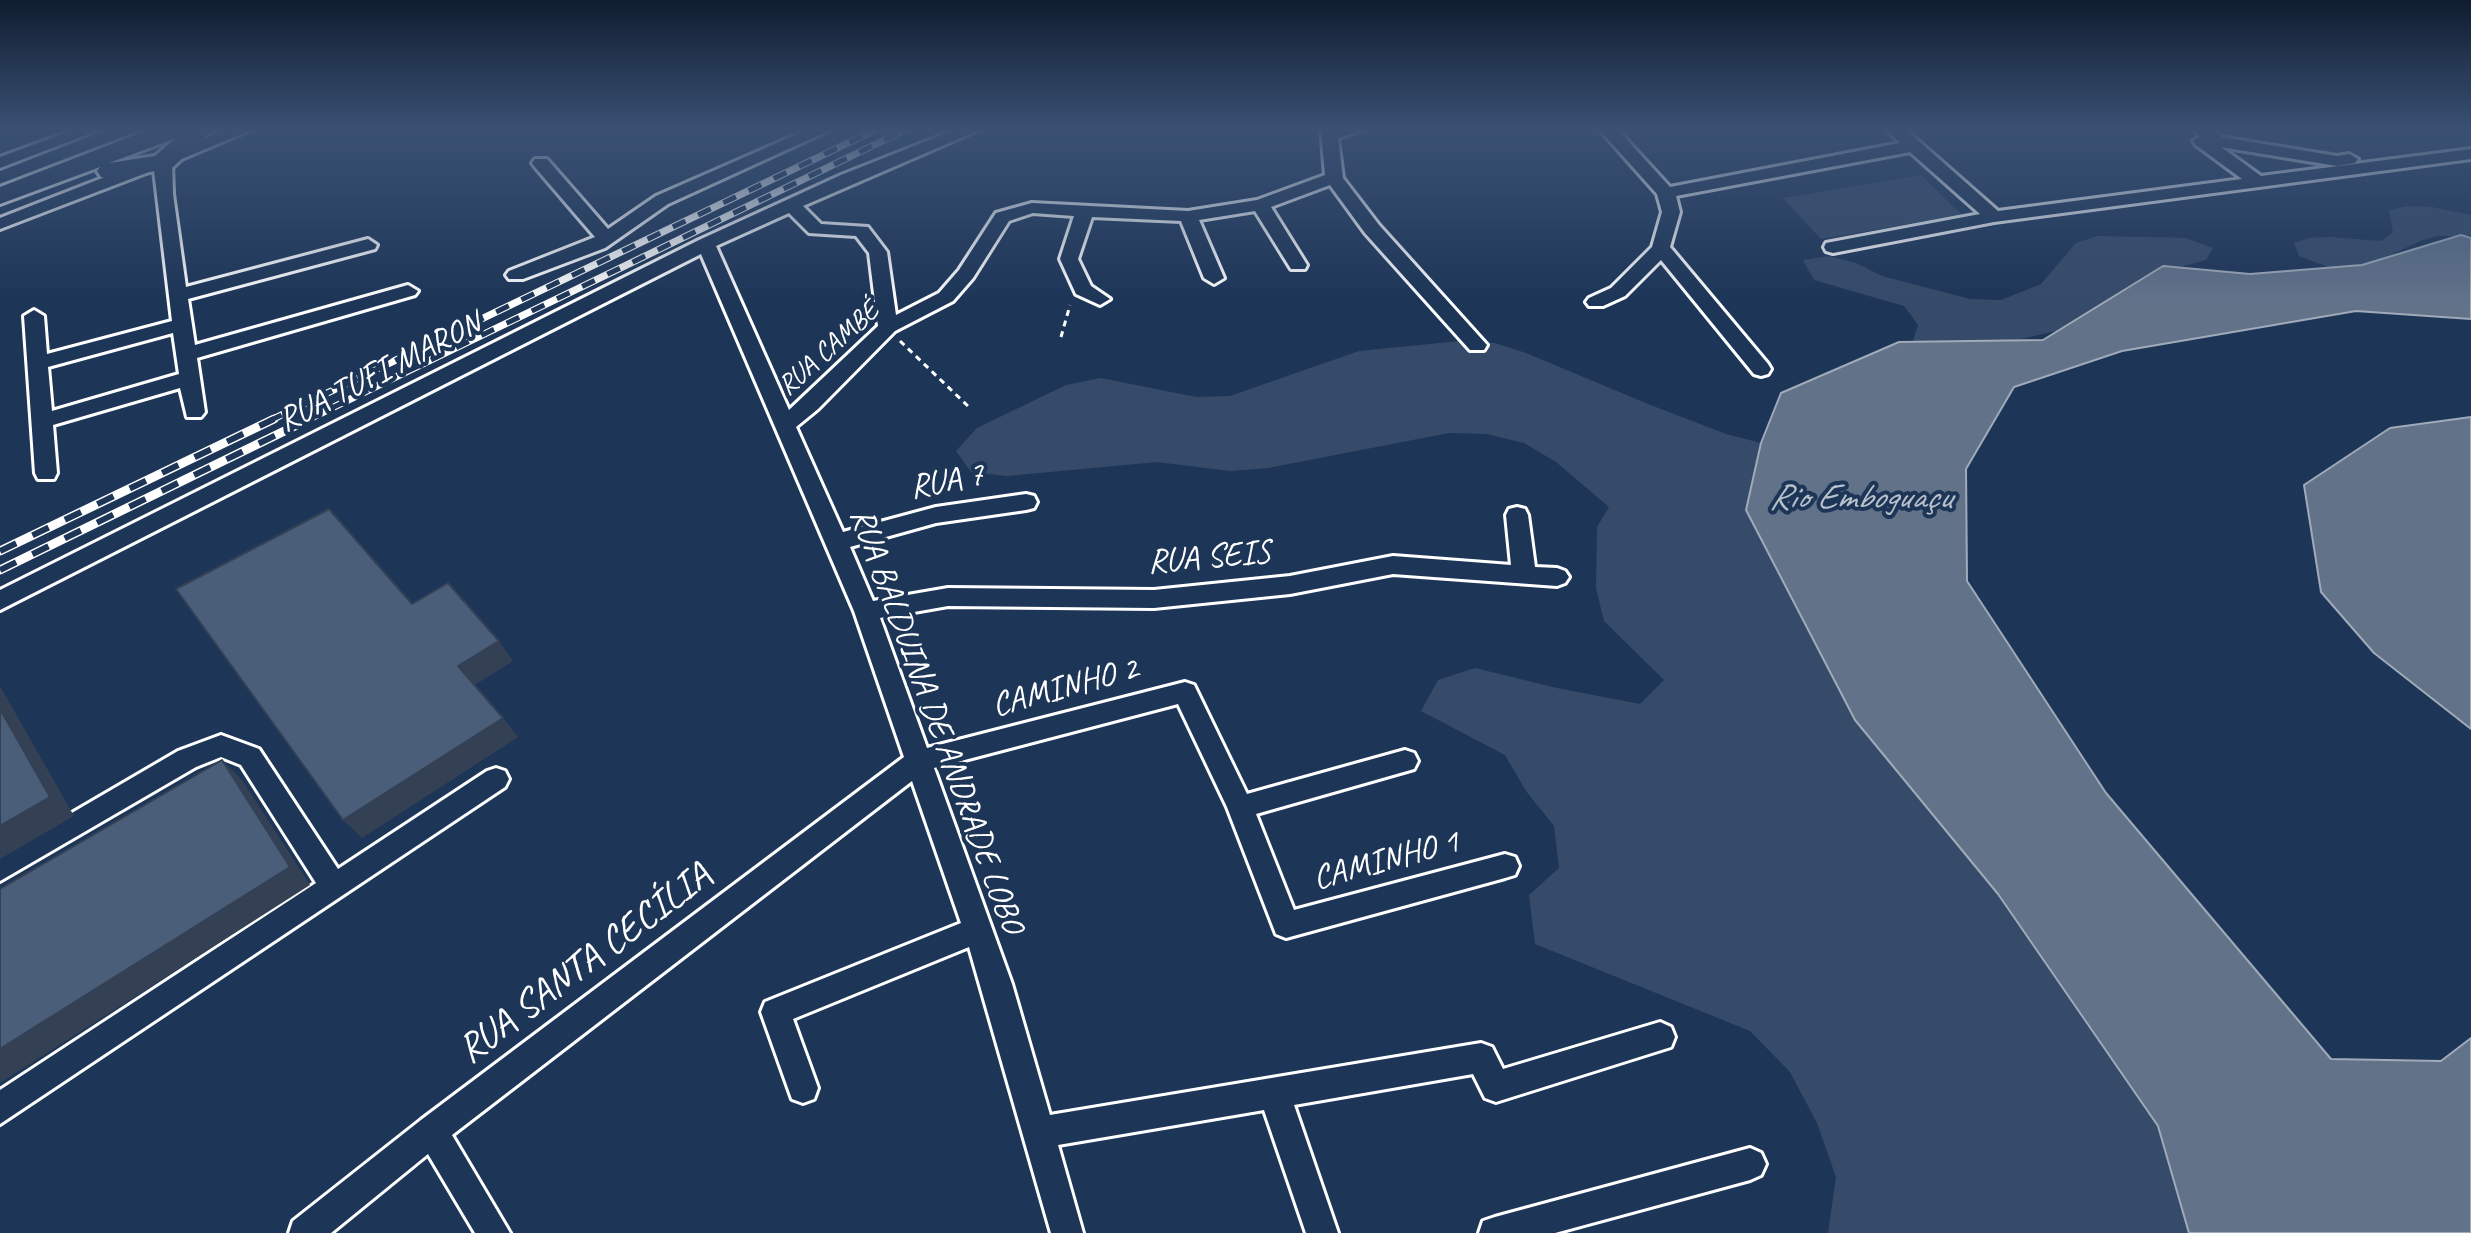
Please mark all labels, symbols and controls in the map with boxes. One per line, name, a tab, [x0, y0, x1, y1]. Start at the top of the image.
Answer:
street label: RUA CAMBÉ	[771, 295, 887, 403]
street label: RUA TUFI MARON	[271, 304, 489, 442]
street label: RUA 7	[907, 455, 987, 509]
water label: Rio Emboguaçu	[1769, 477, 1951, 521]
street label: RUA BALDUINA DE ANDRADE LOBO	[840, 503, 1032, 939]
street label: RUA SEIS	[1146, 532, 1272, 584]
street label: CAMINHO 2	[988, 649, 1142, 727]
street label: CAMINHO 1	[1309, 822, 1463, 900]
street label: RUA SANTA CECÍLIA	[449, 853, 721, 1075]

